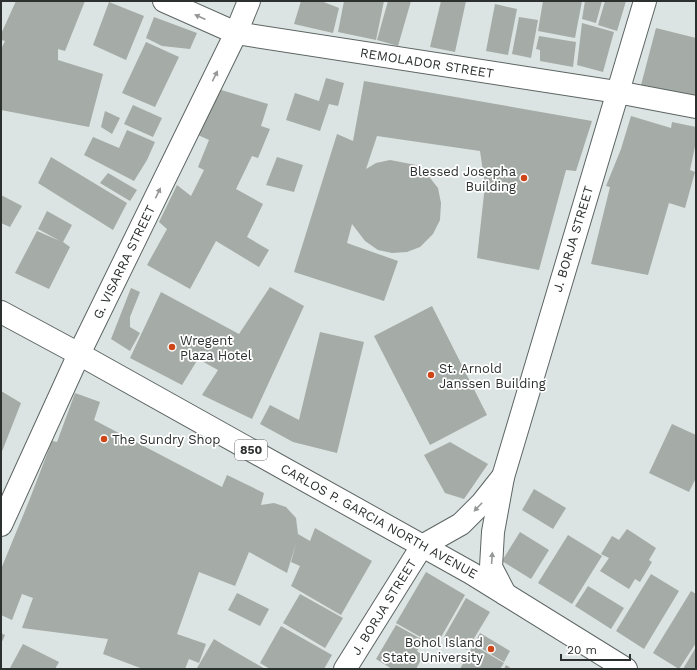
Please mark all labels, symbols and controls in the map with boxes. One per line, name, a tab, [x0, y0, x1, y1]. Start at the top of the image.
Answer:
one-way arrow	[194, 14, 206, 20]
street label: REMOLADOR STREET	[359, 45, 495, 81]
one-way arrow	[211, 70, 218, 82]
place label: Blessed Josepha Building	[410, 164, 517, 194]
marker: Blessed Josepha Building	[519, 173, 529, 183]
street label: J. BORJA STREET	[550, 184, 596, 294]
one-way arrow	[155, 187, 161, 199]
street label: G. VISARRA STREET	[90, 203, 158, 321]
place label: Wregent Plaza Hotel	[180, 333, 252, 363]
marker: Wregent Plaza Hotel	[167, 342, 177, 352]
place label: St. Arnold Janssen Building	[439, 361, 546, 391]
marker: St. Arnold Janssen Building	[426, 370, 436, 380]
place label: The Sundry Shop	[112, 432, 221, 447]
marker: The Sundry Shop	[99, 434, 109, 444]
road number: 850	[235, 440, 267, 460]
street label: CARLOS P. GARCIA NORTH AVENUE	[278, 460, 480, 582]
one-way arrow	[473, 502, 483, 512]
one-way arrow	[488, 552, 495, 564]
street label: J. BORJA STREET	[348, 556, 420, 658]
place label: Bohol Island State University	[382, 635, 483, 665]
scale bar	[561, 636, 630, 662]
text: 20 m	[567, 643, 597, 657]
marker: Bohol Island State University	[486, 644, 496, 654]

